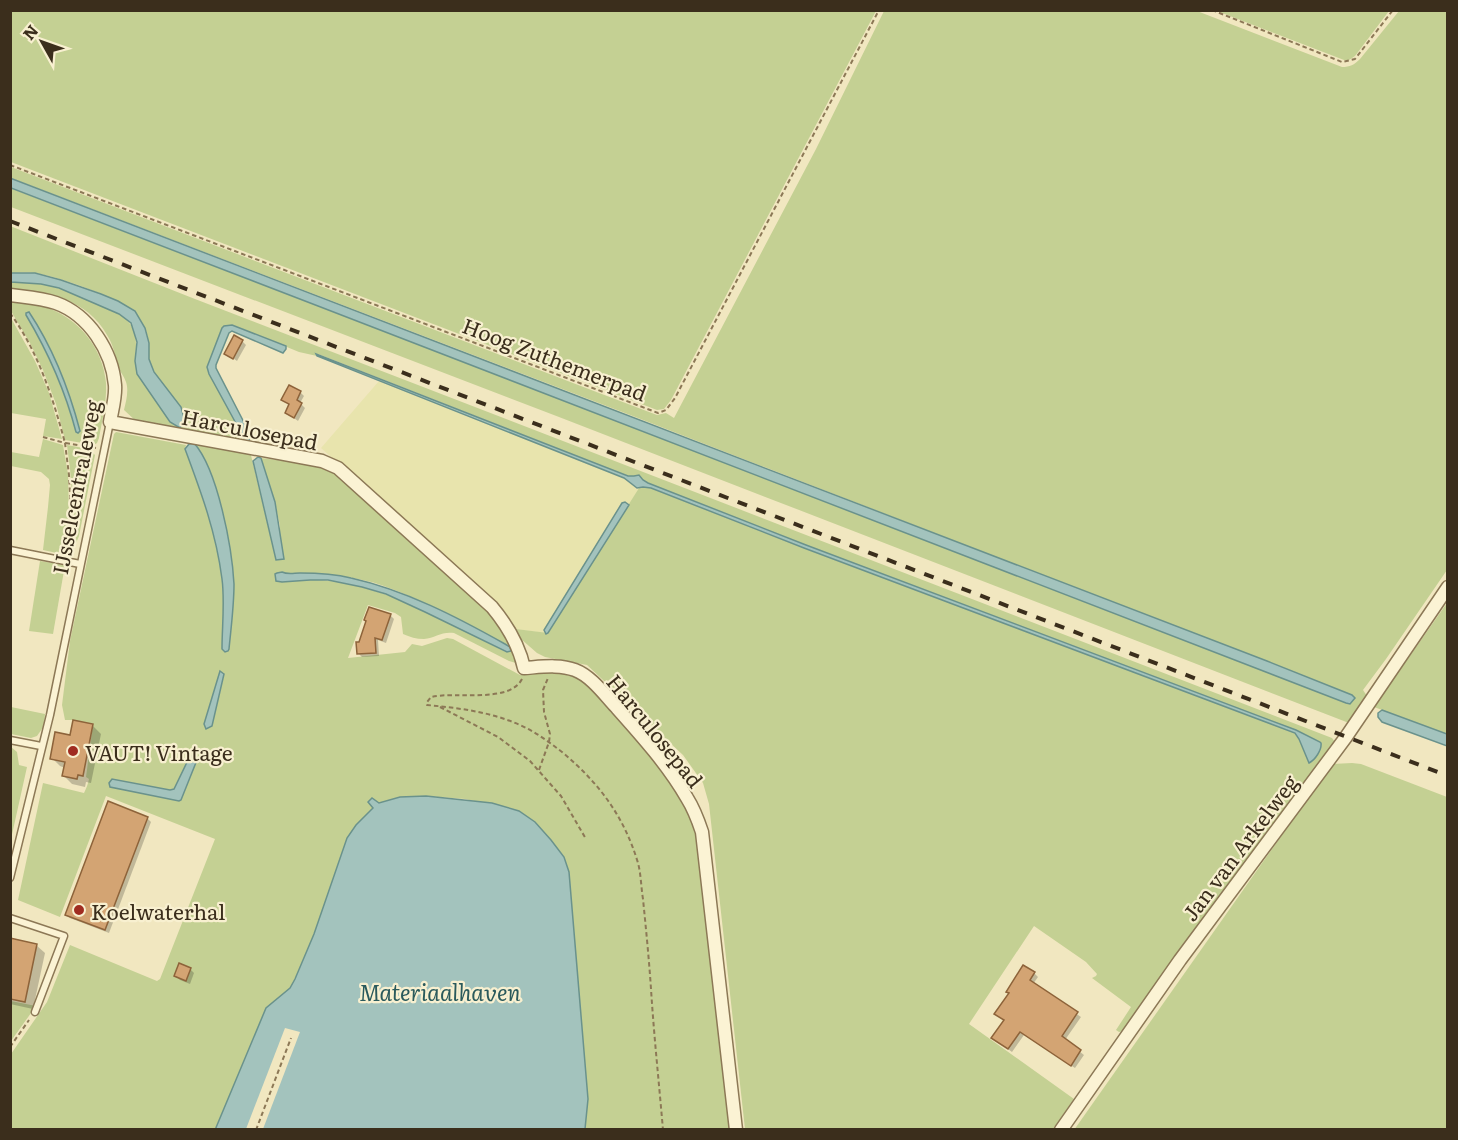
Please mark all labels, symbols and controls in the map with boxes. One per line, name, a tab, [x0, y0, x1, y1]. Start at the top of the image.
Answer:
north arrow	[12, 12, 72, 72]
text: N	[16, 19, 43, 45]
street label: Hoog Zuthemerpad	[458, 309, 652, 407]
street label: IJsselcentraleweg	[43, 397, 107, 577]
street label: Harculosepad	[179, 400, 321, 456]
street label: Harculosepad	[600, 667, 712, 794]
place label: VAUT! Vintage	[85, 736, 233, 767]
marker: VAUT! Vintage	[66, 744, 80, 758]
street label: Jan van Arkelweg	[1174, 767, 1305, 927]
place label: Koelwaterhal	[91, 895, 225, 926]
marker: Koelwaterhal	[72, 903, 86, 917]
water label: Materiaalhaven	[359, 975, 521, 1008]

